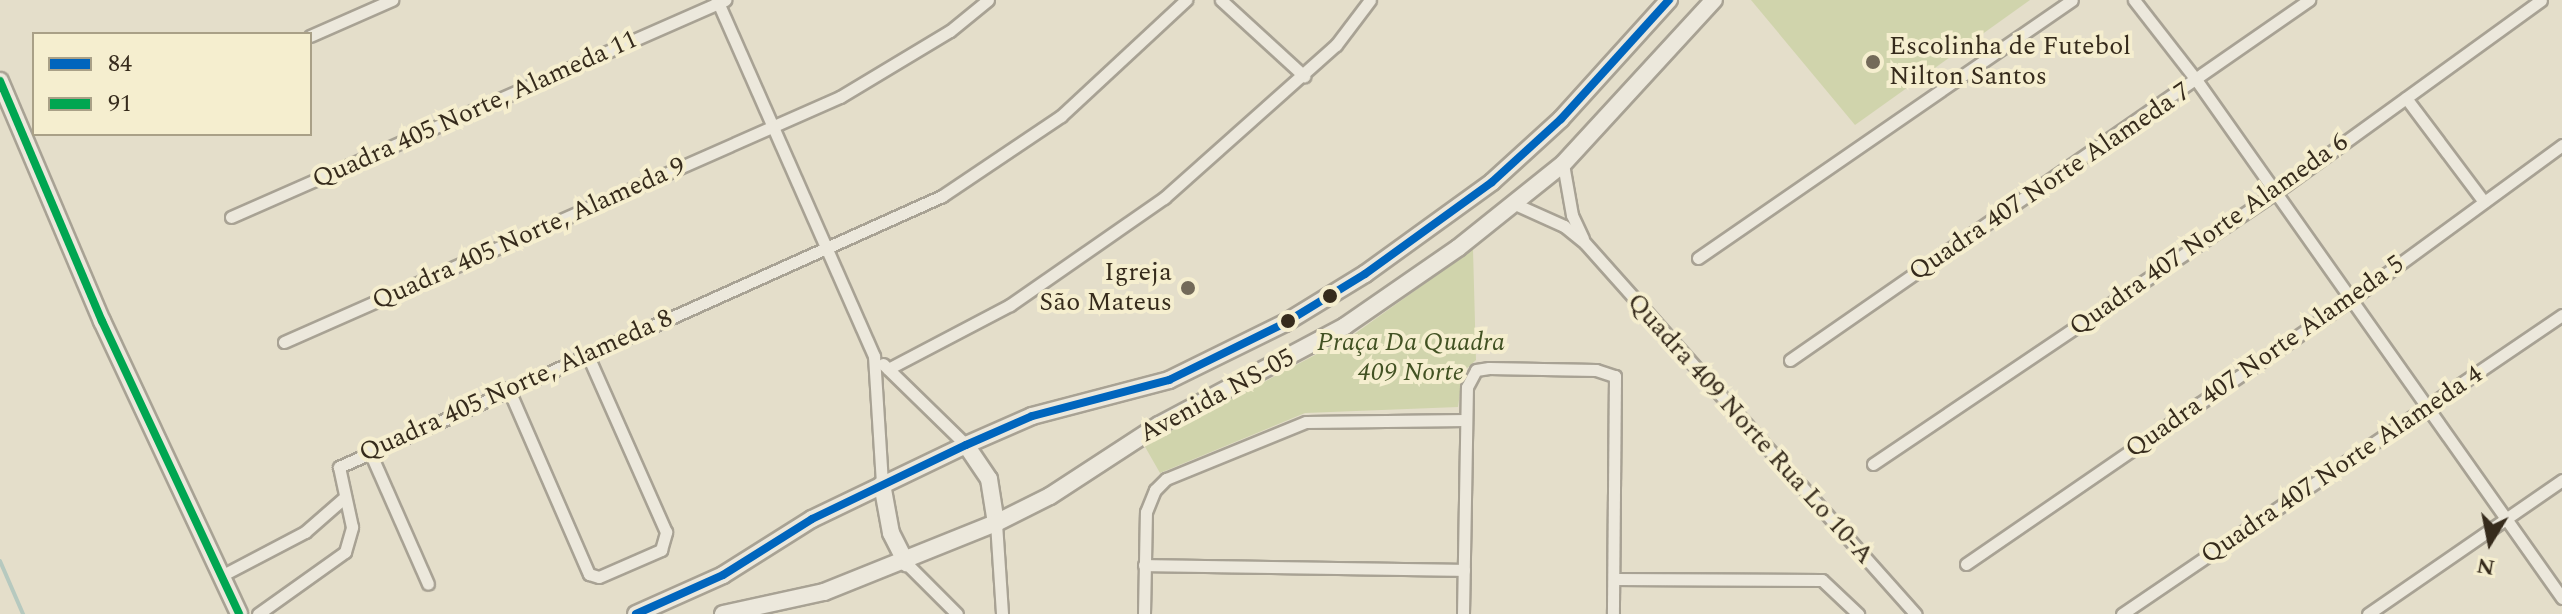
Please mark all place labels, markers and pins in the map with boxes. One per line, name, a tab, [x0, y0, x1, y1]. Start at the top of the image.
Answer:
place label: Escolinha de Futebol Nilton Santos	[1889, 31, 2131, 92]
marker: Escolinha de Futebol Nilton Santos	[1864, 53, 1882, 71]
place label: Igreja São Mateus	[1039, 257, 1172, 318]
marker: Igreja São Mateus	[1179, 279, 1197, 297]
unlabelled marker	[1322, 288, 1338, 304]
unlabelled marker	[1280, 313, 1296, 329]

